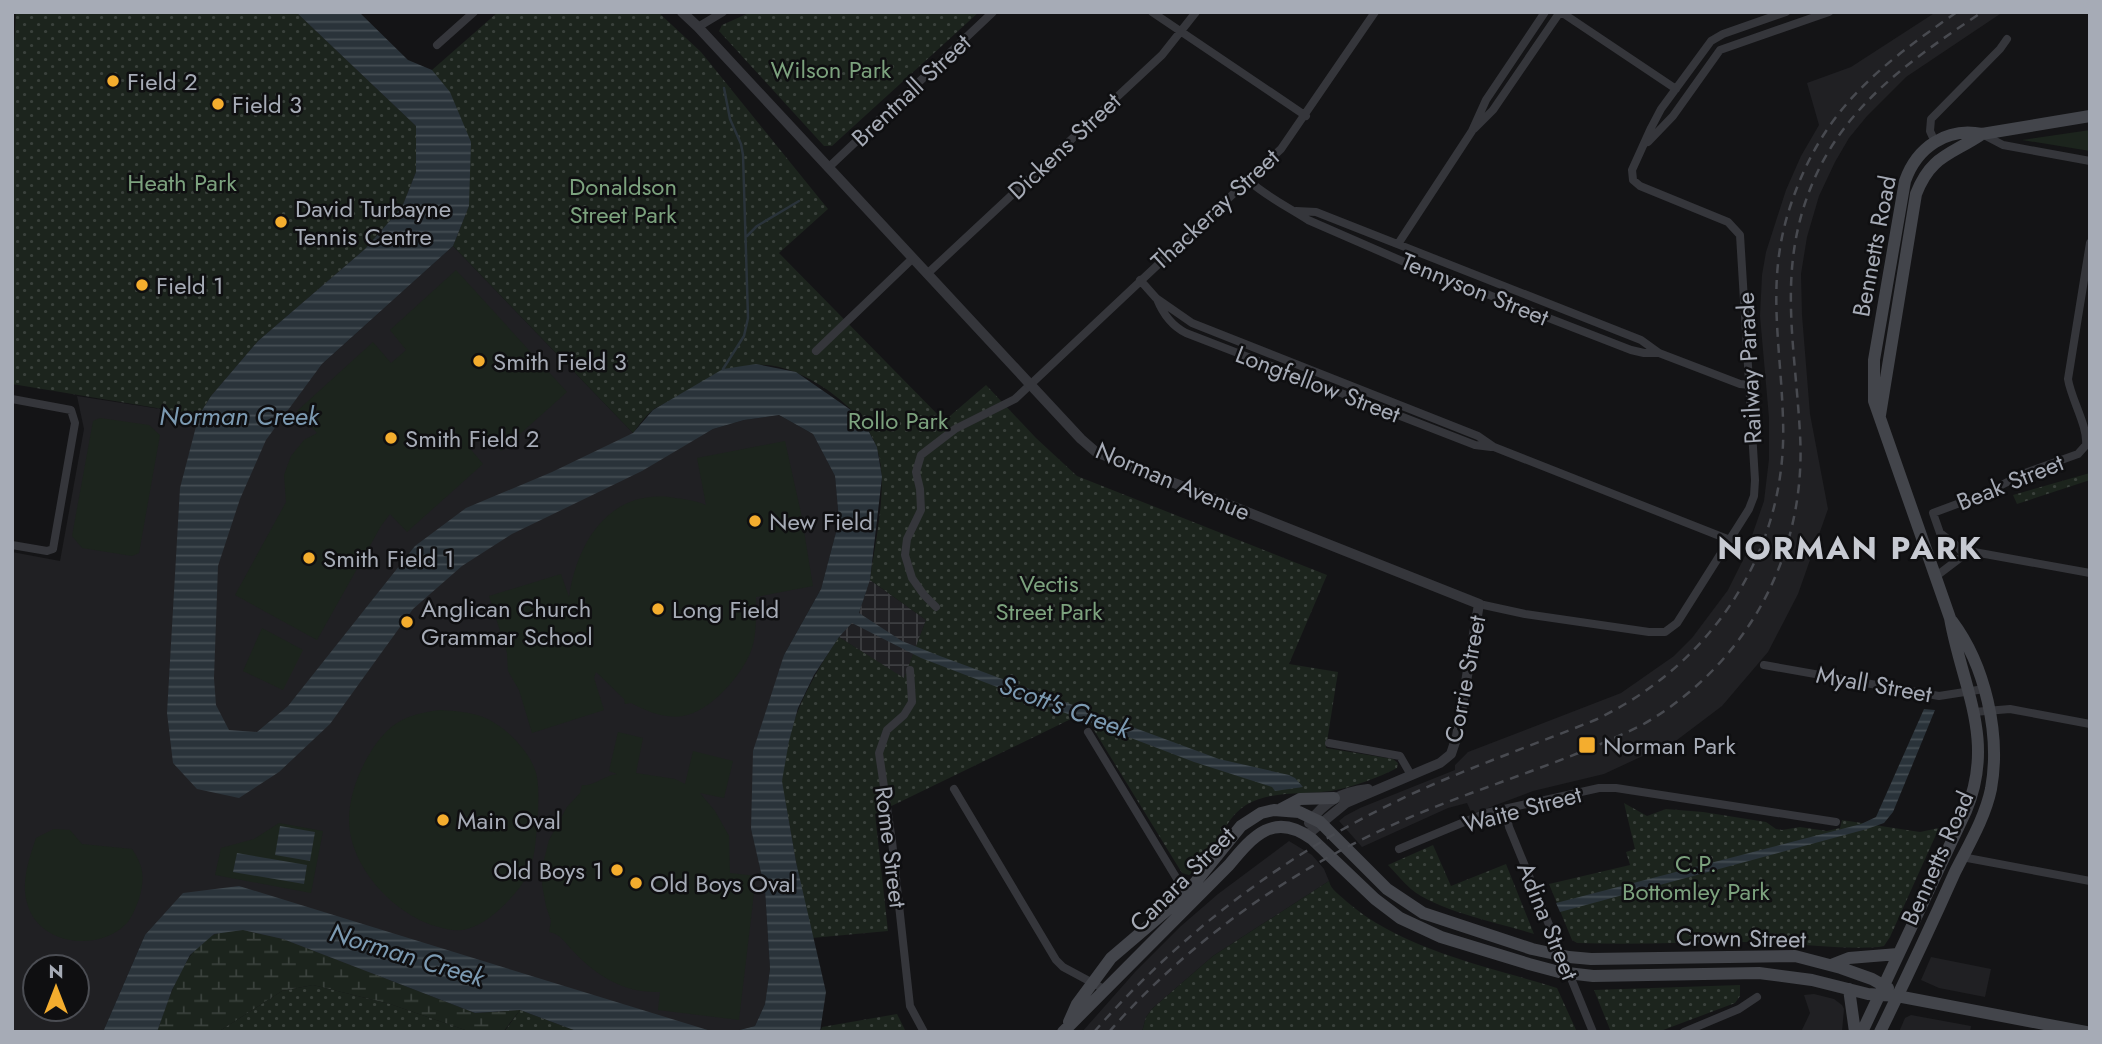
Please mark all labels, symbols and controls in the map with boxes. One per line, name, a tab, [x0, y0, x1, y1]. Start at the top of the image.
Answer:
street label: Brentnall Street	[844, 25, 979, 155]
park label: Wilson Park	[771, 52, 892, 87]
place label: Field 2	[127, 64, 198, 99]
marker: Field 2	[105, 73, 121, 89]
street label: Dickens Street	[1000, 84, 1129, 208]
place label: Field 3	[232, 87, 302, 122]
marker: Field 3	[210, 96, 226, 112]
street label: Thackeray Street	[1143, 140, 1287, 278]
park label: Heath Park	[127, 165, 237, 200]
park label: Donaldson Street Park	[569, 169, 677, 232]
street label: Bennetts Road	[1843, 172, 1905, 320]
place label: David Turbayne Tennis Centre	[295, 191, 451, 254]
marker: David Turbayne Tennis Centre	[273, 214, 289, 230]
street label: Tennyson Street	[1396, 243, 1554, 335]
place label: Field 1	[156, 268, 224, 303]
marker: Field 1	[134, 277, 150, 293]
street label: Railway Parade	[1728, 291, 1770, 445]
street label: Longfellow Street	[1231, 336, 1406, 432]
place label: Smith Field 3	[493, 344, 627, 379]
marker: Smith Field 3	[471, 353, 487, 369]
water label: Norman Creek	[159, 397, 321, 435]
park label: Rollo Park	[848, 403, 949, 438]
place label: Smith Field 2	[405, 421, 539, 456]
marker: Smith Field 2	[383, 430, 399, 446]
street label: Norman Avenue	[1090, 433, 1256, 529]
street label: Beak Street	[1951, 445, 2069, 519]
place label: New Field	[769, 504, 873, 539]
marker: New Field	[747, 513, 763, 529]
district label: NORMAN PARK	[1717, 525, 1983, 571]
place label: Smith Field 1	[323, 541, 454, 576]
marker: Smith Field 1	[301, 550, 317, 566]
park label: Vectis Street Park	[995, 566, 1103, 629]
place label: Anglican Church Grammar School	[421, 591, 593, 654]
place label: Long Field	[672, 592, 779, 627]
marker: Long Field	[650, 601, 666, 617]
street label: Corrie Street	[1436, 612, 1495, 746]
marker: Anglican Church Grammar School	[399, 614, 415, 630]
street label: Myall Street	[1813, 657, 1935, 711]
water label: Scott's Creek	[994, 666, 1138, 749]
place label: Norman Park	[1603, 728, 1736, 763]
marker: Norman Park	[1577, 735, 1597, 755]
street label: Waite Street	[1459, 776, 1586, 842]
street label: Rome Street	[866, 784, 916, 910]
street label: Bennetts Road	[1892, 785, 1982, 931]
place label: Main Oval	[457, 803, 561, 838]
marker: Main Oval	[435, 812, 451, 828]
street label: Canara Street	[1121, 818, 1243, 940]
park label: C.P. Bottomley Park	[1622, 846, 1770, 909]
place label: Old Boys 1	[493, 853, 603, 888]
street label: Adina Street	[1508, 857, 1588, 985]
marker: Old Boys 1	[609, 862, 625, 878]
place label: Old Boys Oval	[650, 866, 796, 901]
marker: Old Boys Oval	[628, 875, 644, 891]
water label: Norman Creek	[325, 913, 491, 997]
street label: Crown Street	[1675, 919, 1807, 957]
north arrow	[21, 953, 91, 1023]
text: N	[48, 958, 64, 985]

